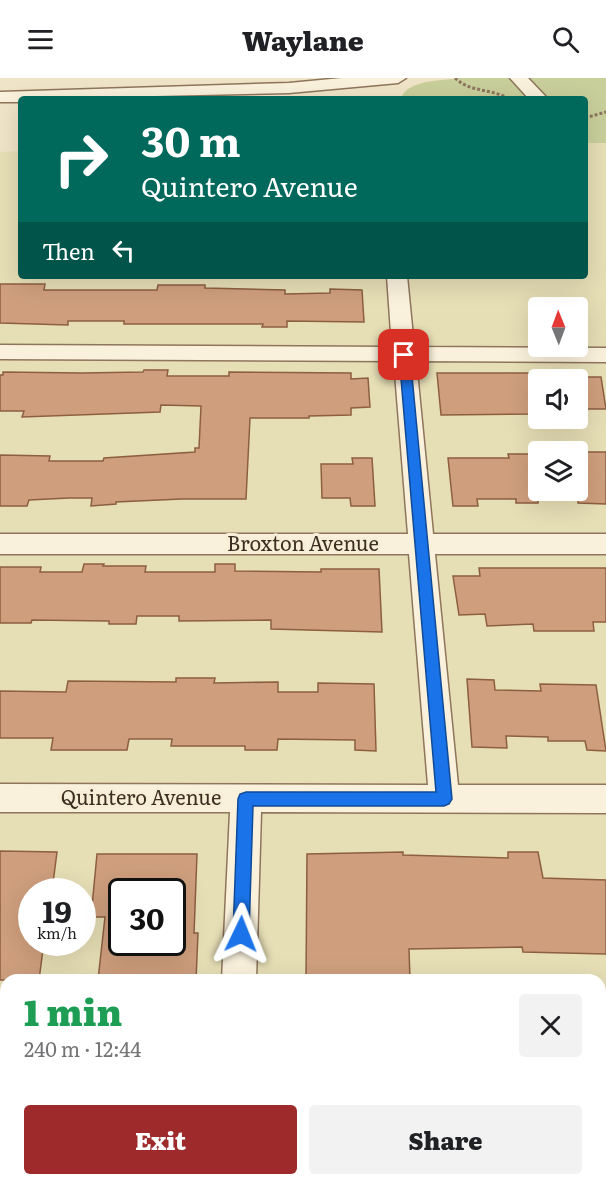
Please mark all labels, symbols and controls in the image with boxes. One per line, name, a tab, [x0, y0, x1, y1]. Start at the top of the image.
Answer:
text: Waylane	[242, 19, 364, 59]
icon: menu	[24, 23, 57, 56]
icon: search	[549, 23, 582, 56]
text: 30 m	[141, 108, 241, 170]
icon: right	[42, 120, 120, 198]
text: Quintero Avenue	[141, 165, 358, 205]
text: Then	[42, 234, 95, 267]
icon: left	[107, 234, 140, 267]
north arrow	[528, 297, 588, 357]
map controls	[528, 297, 588, 501]
pin	[378, 329, 429, 380]
icon: arrive	[387, 338, 420, 371]
button: sound	[528, 369, 588, 429]
button: layers	[528, 441, 588, 501]
street label: Broxton Avenue	[227, 527, 379, 557]
street label: Quintero Avenue	[61, 781, 221, 811]
speed limit sign: 30	[108, 878, 186, 956]
text: 19	[42, 888, 72, 932]
position arrow	[209, 902, 273, 966]
text: km/h	[37, 921, 77, 944]
text: 1 min	[24, 984, 122, 1037]
button: close	[519, 994, 582, 1057]
text: 240 m · 12:44	[24, 1033, 141, 1063]
button: Exit	[24, 1105, 297, 1174]
button: Share	[309, 1105, 582, 1174]

